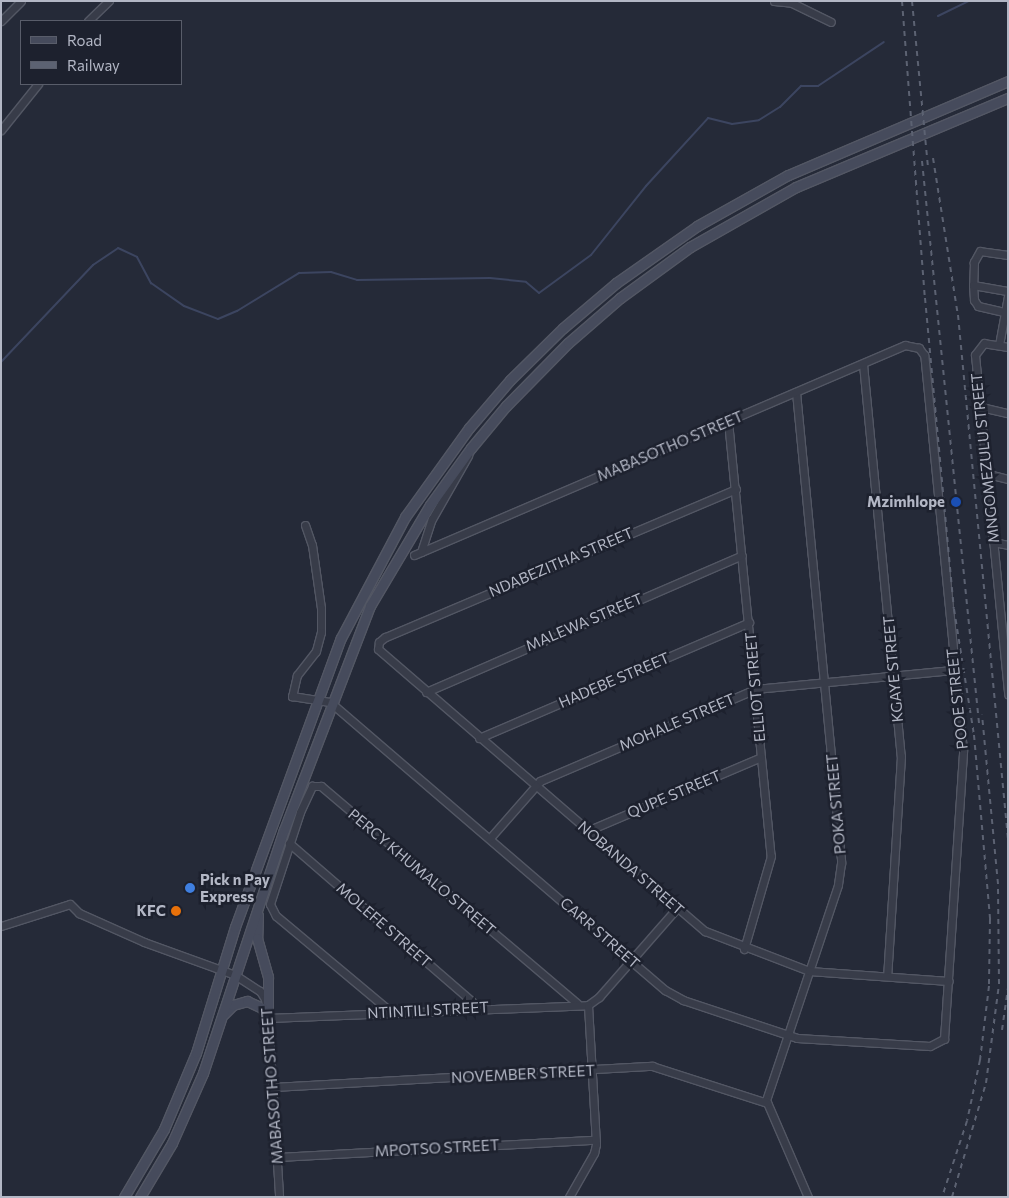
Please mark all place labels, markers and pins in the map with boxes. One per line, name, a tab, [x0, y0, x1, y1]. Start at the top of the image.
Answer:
place label: Mzimhlope	[867, 493, 945, 511]
marker: Mzimhlope	[949, 495, 963, 509]
place label: Pick n Pay Express	[200, 870, 270, 905]
marker: Pick n Pay Express	[184, 882, 196, 894]
place label: KFC	[137, 902, 166, 920]
marker: KFC	[170, 905, 182, 917]

